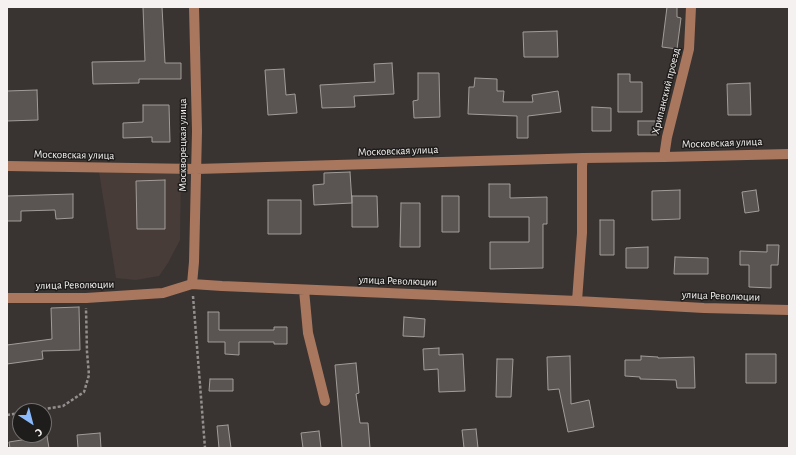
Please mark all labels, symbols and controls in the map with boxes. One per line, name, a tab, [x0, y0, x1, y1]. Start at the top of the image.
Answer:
street label: Хрипанский проезд	[649, 46, 683, 136]
street label: Москворецкая улица	[176, 98, 190, 192]
street label: Московская улица	[681, 135, 763, 151]
street label: Московская улица	[357, 143, 439, 159]
street label: Московская улица	[33, 148, 115, 162]
street label: улица Революции	[359, 273, 437, 289]
street label: улица Революции	[36, 278, 114, 292]
street label: улица Революции	[682, 288, 760, 304]
north arrow	[12, 403, 52, 443]
text: С	[33, 426, 44, 439]

